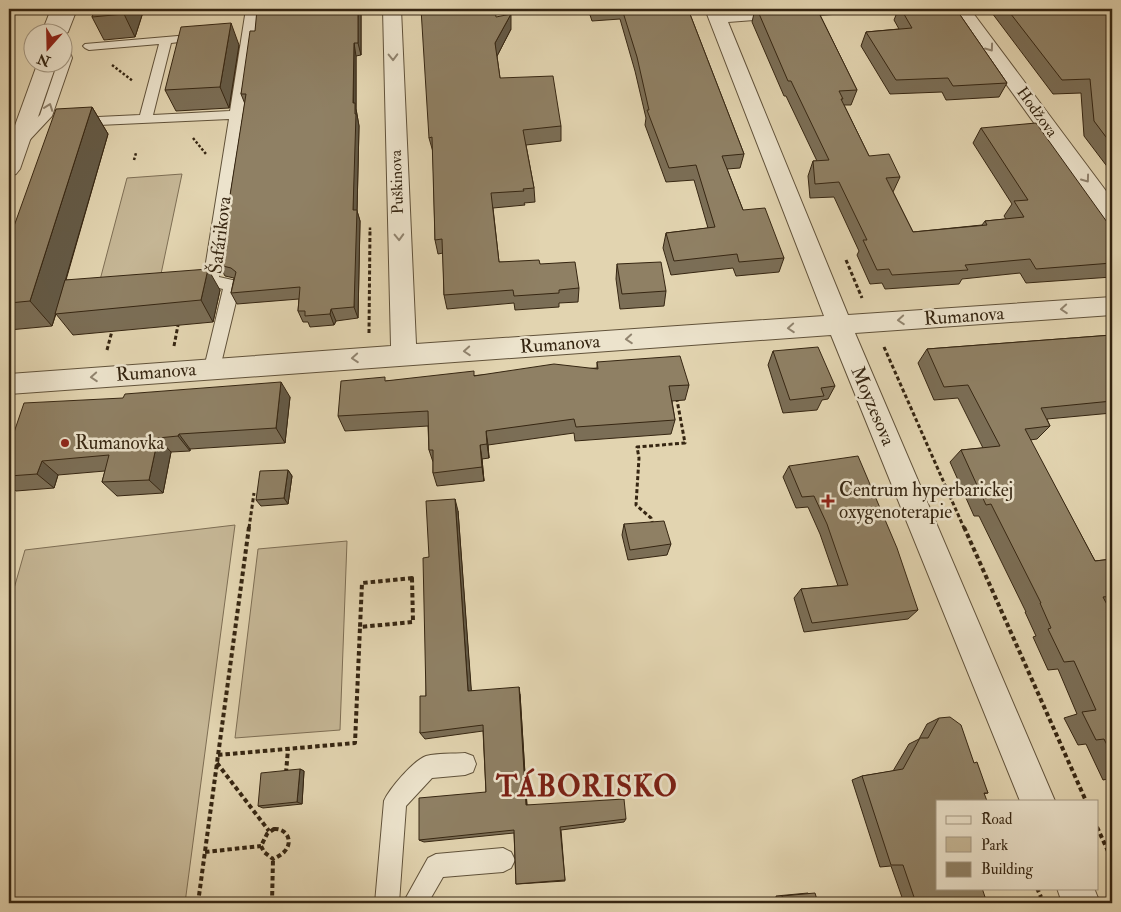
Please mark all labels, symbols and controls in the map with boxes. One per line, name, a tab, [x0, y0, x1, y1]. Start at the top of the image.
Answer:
north arrow	[22, 22, 72, 72]
one-way arrow	[984, 42, 993, 52]
text: N	[34, 49, 53, 70]
one-way arrow	[387, 54, 398, 62]
street label: Hodžova	[1012, 83, 1062, 141]
one-way arrow	[43, 103, 53, 112]
street label: Puškinova	[386, 149, 408, 214]
one-way arrow	[1080, 173, 1089, 183]
street label: Šafárikova	[201, 194, 237, 275]
one-way arrow	[394, 234, 405, 242]
street label: Rumanova	[923, 301, 1005, 331]
one-way arrow	[1059, 304, 1067, 315]
one-way arrow	[897, 315, 905, 326]
one-way arrow	[787, 322, 795, 333]
street label: Rumanova	[519, 329, 601, 359]
one-way arrow	[625, 334, 633, 345]
one-way arrow	[462, 345, 470, 356]
one-way arrow	[351, 353, 359, 364]
street label: Rumanova	[115, 357, 197, 387]
street label: Moyzesova	[846, 363, 901, 450]
one-way arrow	[89, 371, 97, 382]
place label: Rumanovka	[75, 431, 165, 455]
marker: Rumanovka	[59, 437, 71, 449]
place label: Centrum hyperbarickej oxygenoterapie	[839, 478, 1013, 525]
marker: Centrum hyperbarickej oxygenoterapie	[821, 494, 835, 508]
district label: TÁBORISKO	[495, 768, 678, 805]
legend	[936, 800, 1098, 890]
text: Road	[981, 810, 1013, 829]
text: Park	[981, 836, 1008, 855]
text: Building	[981, 860, 1033, 879]

